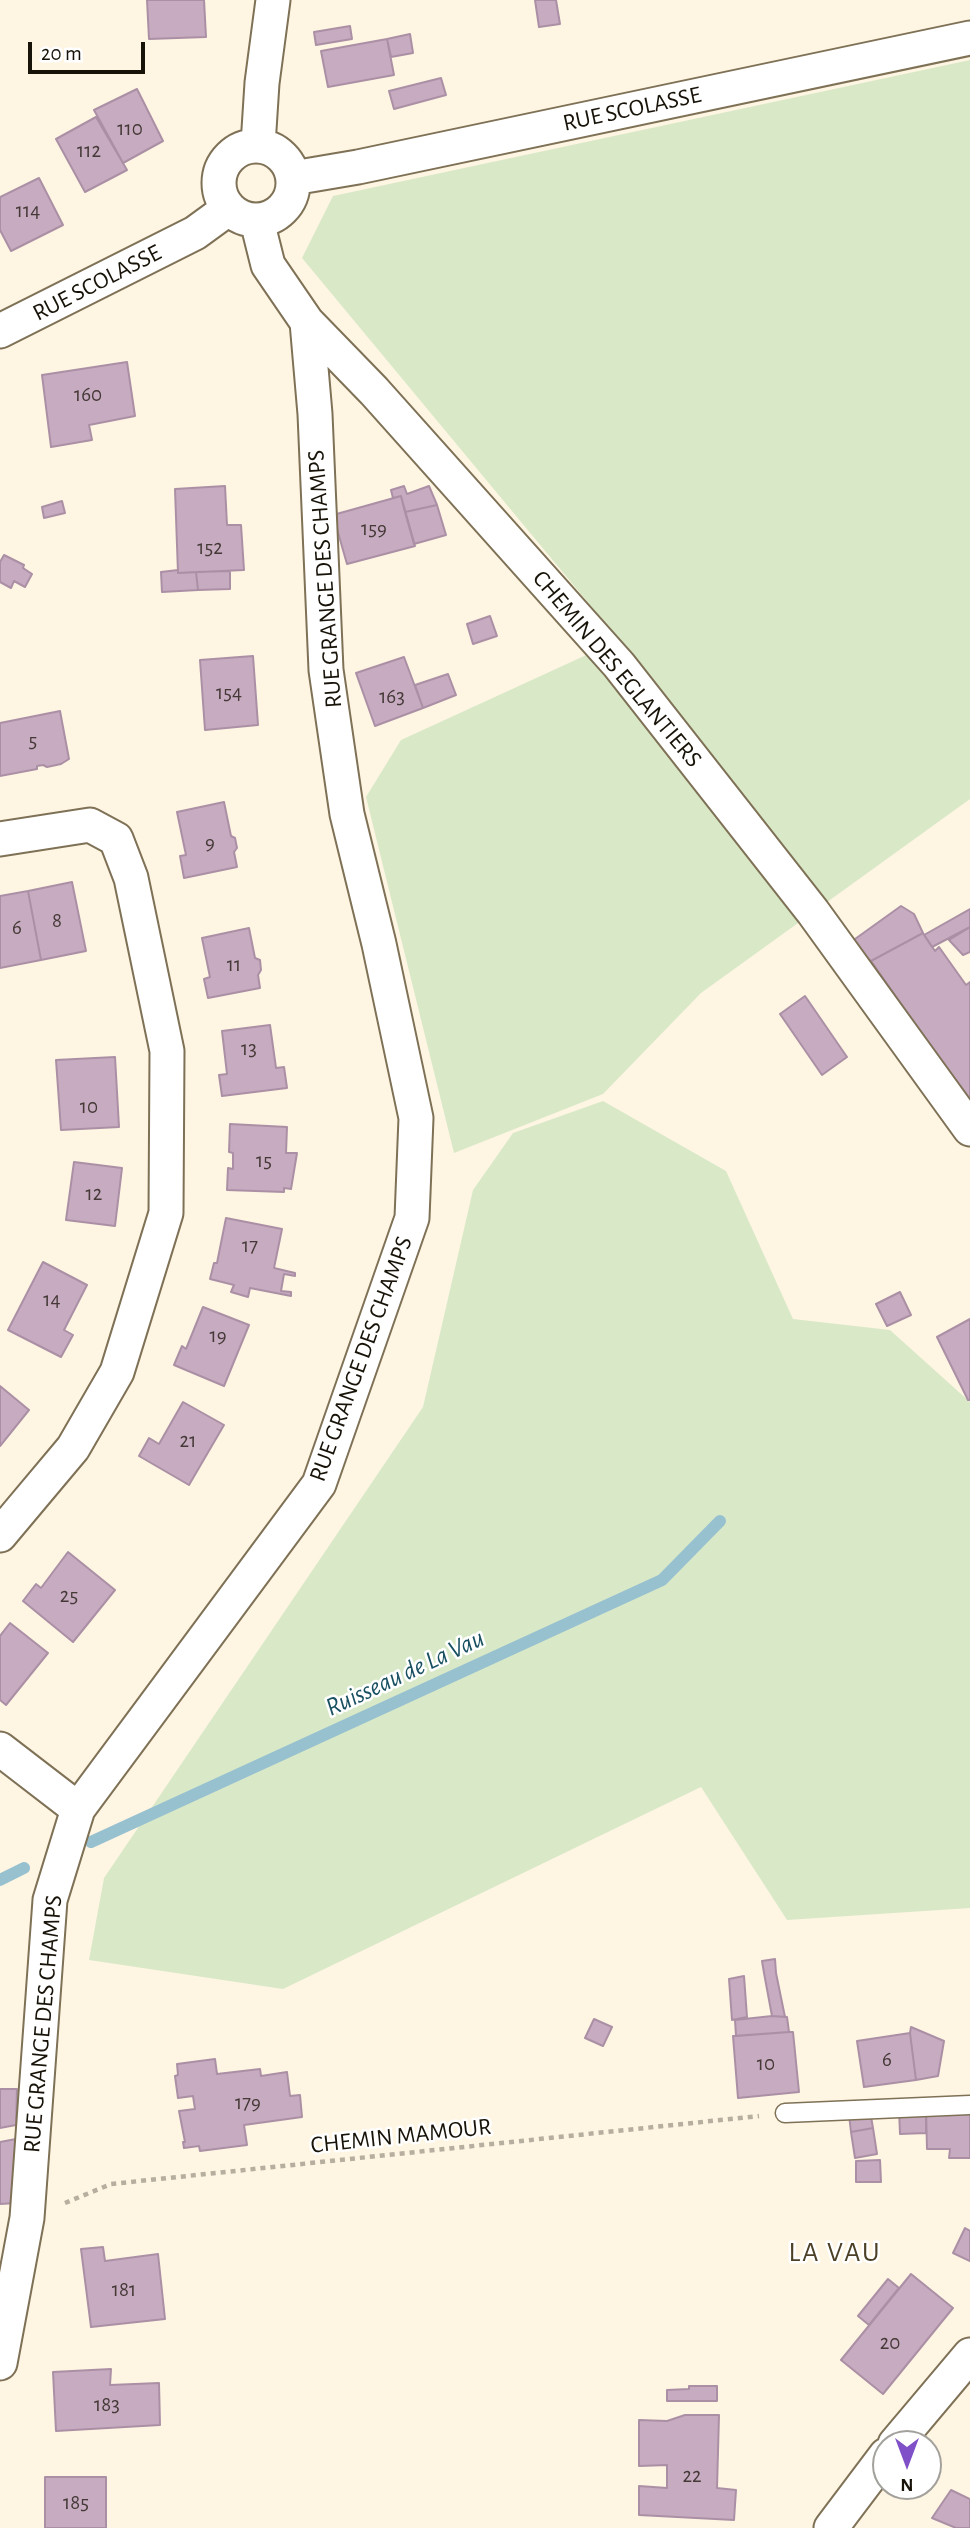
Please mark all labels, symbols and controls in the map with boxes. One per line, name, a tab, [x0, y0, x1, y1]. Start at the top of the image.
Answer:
scale bar	[32, 28, 149, 72]
text: 20 m	[41, 43, 82, 64]
street label: RUE SCOLASSE	[560, 80, 704, 138]
house number: 110	[117, 116, 143, 142]
house number: 112	[77, 138, 101, 164]
house number: 114	[16, 198, 40, 224]
street label: RUE SCOLASSE	[28, 238, 166, 328]
house number: 160	[74, 382, 102, 408]
street label: RUE GRANGE DES CHAMPS	[302, 449, 348, 709]
house number: 159	[361, 516, 387, 542]
house number: 152	[197, 535, 223, 561]
street label: CHEMIN DES EGLANTIERS	[526, 565, 708, 773]
house number: 154	[216, 680, 242, 706]
house number: 163	[379, 684, 405, 710]
house number: 5	[29, 728, 37, 754]
house number: 9	[205, 830, 215, 856]
house number: 8	[52, 908, 62, 934]
house number: 6	[12, 915, 22, 941]
house number: 11	[227, 952, 241, 978]
house number: 13	[241, 1036, 257, 1062]
house number: 10	[80, 1094, 98, 1120]
house number: 15	[256, 1148, 272, 1174]
house number: 12	[86, 1181, 102, 1207]
street label: RUE GRANGE DES CHAMPS	[303, 1232, 419, 1486]
house number: 17	[242, 1233, 258, 1259]
house number: 14	[43, 1287, 61, 1313]
house number: 19	[209, 1323, 227, 1349]
house number: 21	[180, 1428, 196, 1454]
house number: 25	[60, 1583, 78, 1609]
water label: Ruisseau de La Vau	[321, 1623, 489, 1723]
street label: RUE GRANGE DES CHAMPS	[17, 1894, 69, 2154]
house number: 6	[882, 2047, 892, 2073]
house number: 10	[757, 2051, 775, 2077]
house number: 179	[235, 2090, 261, 2116]
street label: CHEMIN MAMOUR	[309, 2112, 493, 2160]
district label: LA VAU	[789, 2236, 881, 2270]
house number: 181	[112, 2277, 136, 2303]
house number: 20	[880, 2330, 900, 2356]
house number: 183	[94, 2392, 120, 2418]
north arrow	[872, 2430, 942, 2500]
house number: 22	[682, 2463, 702, 2489]
text: N	[900, 2475, 914, 2494]
house number: 185	[63, 2490, 89, 2516]

